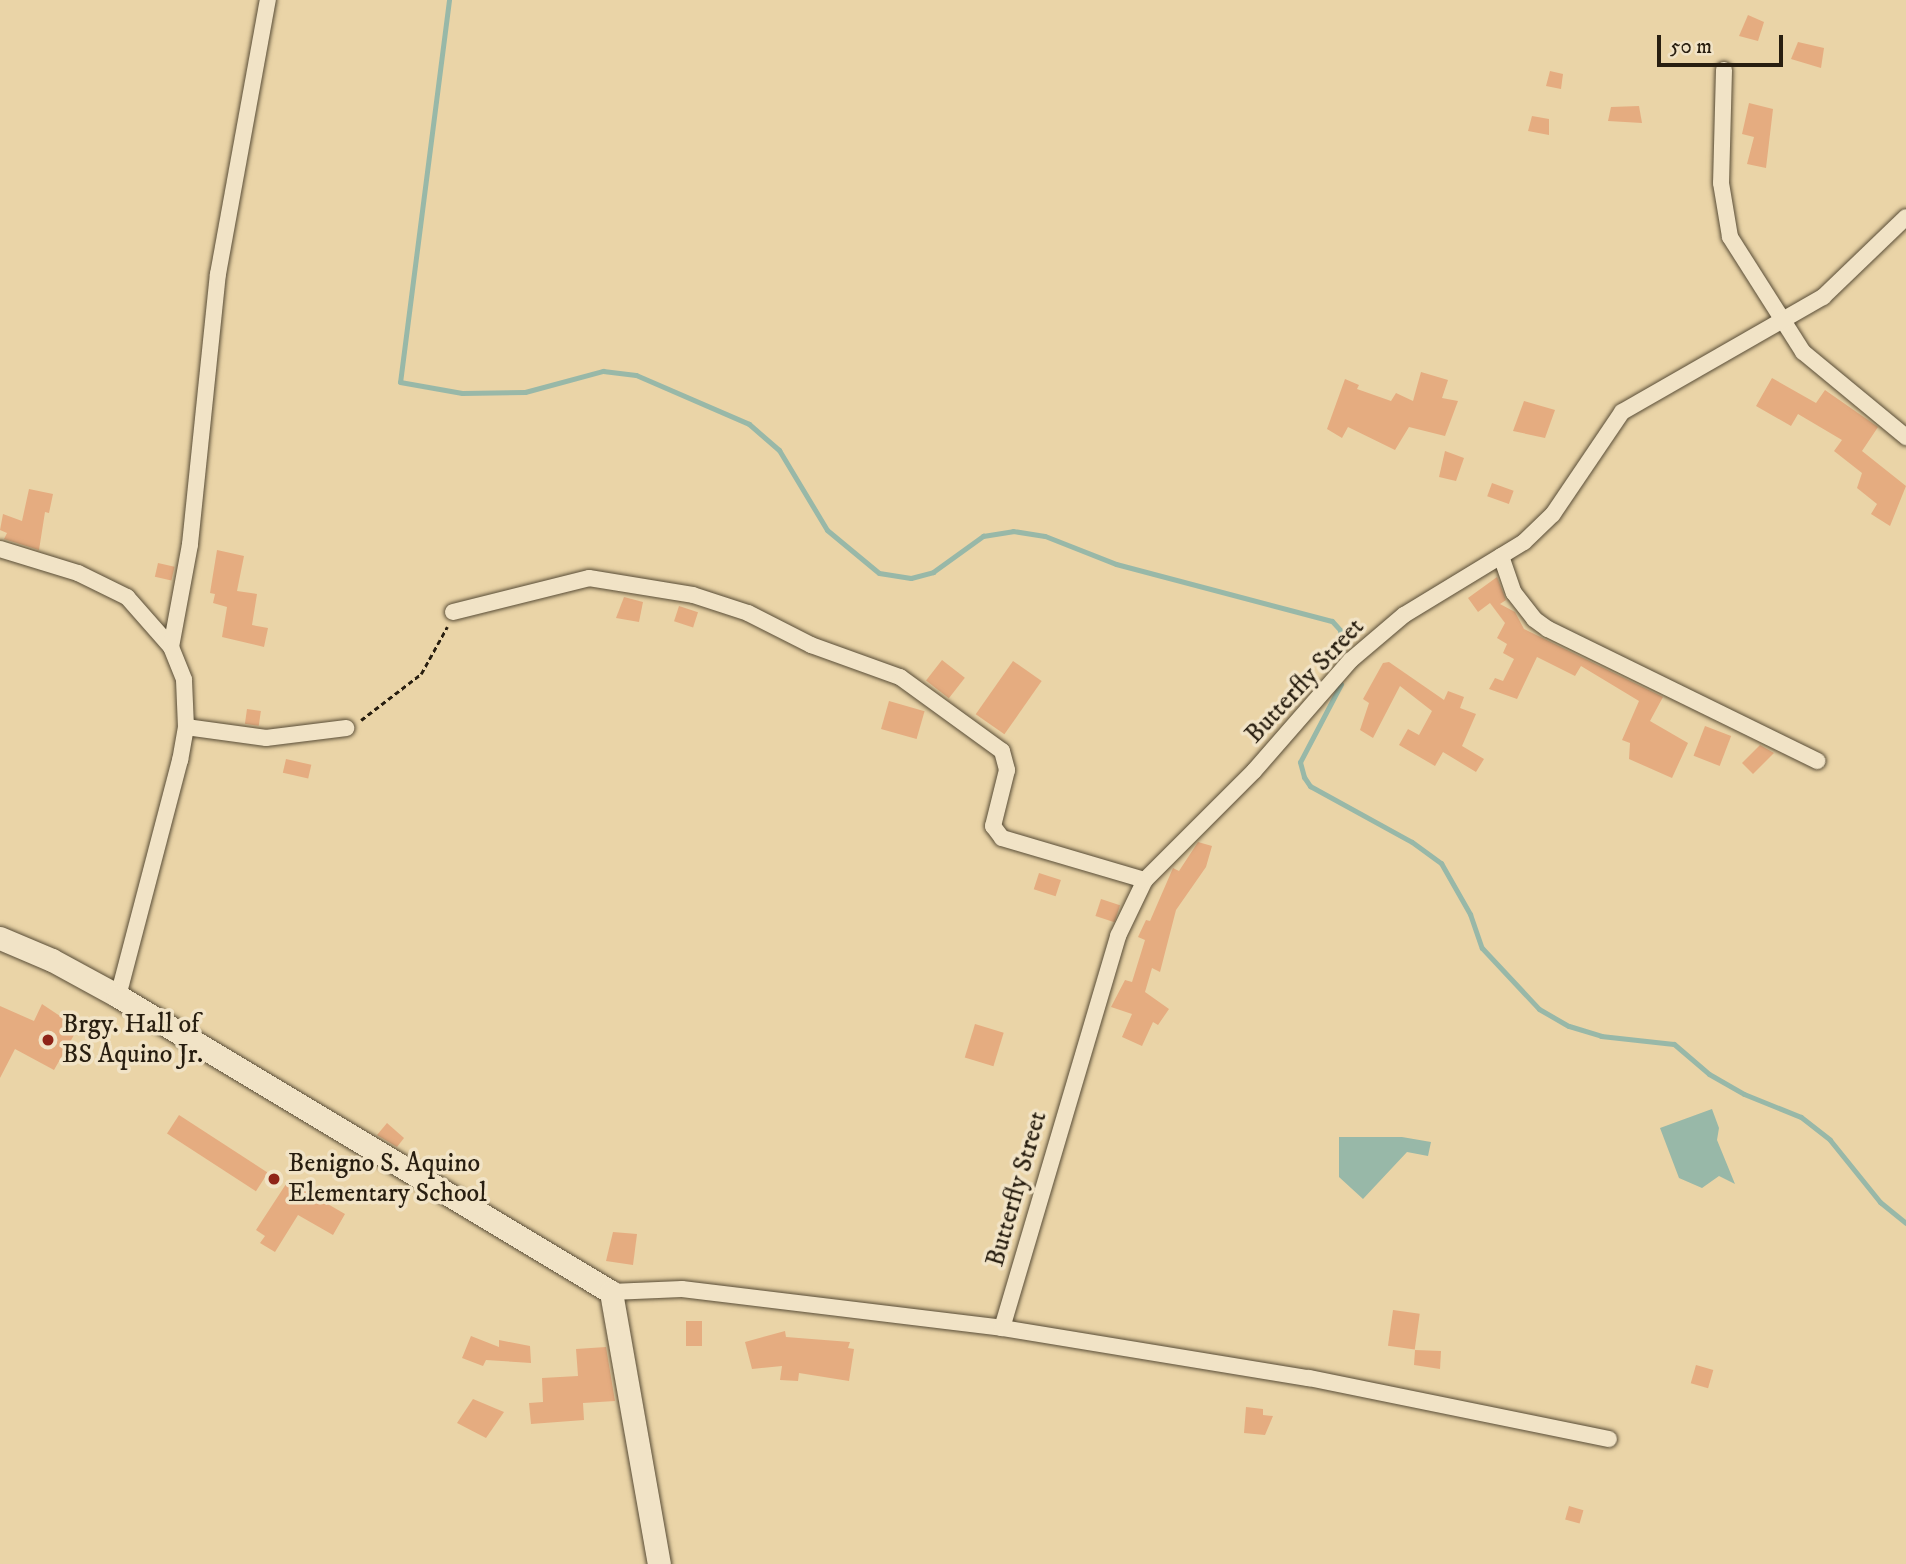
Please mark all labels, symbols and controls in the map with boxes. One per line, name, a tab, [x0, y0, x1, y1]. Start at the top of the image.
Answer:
scale bar	[1661, 21, 1787, 65]
text: 50 m	[1670, 34, 1712, 60]
street label: Butterfly Street	[1239, 612, 1371, 750]
place label: Brgy. Hall of BS Aquino Jr.	[62, 1009, 203, 1070]
marker: Brgy. Hall of BS Aquino Jr.	[40, 1032, 56, 1048]
street label: Butterfly Street	[980, 1108, 1054, 1270]
place label: Benigno S. Aquino Elementary School	[288, 1148, 487, 1210]
marker: Benigno S. Aquino Elementary School	[266, 1171, 282, 1187]

